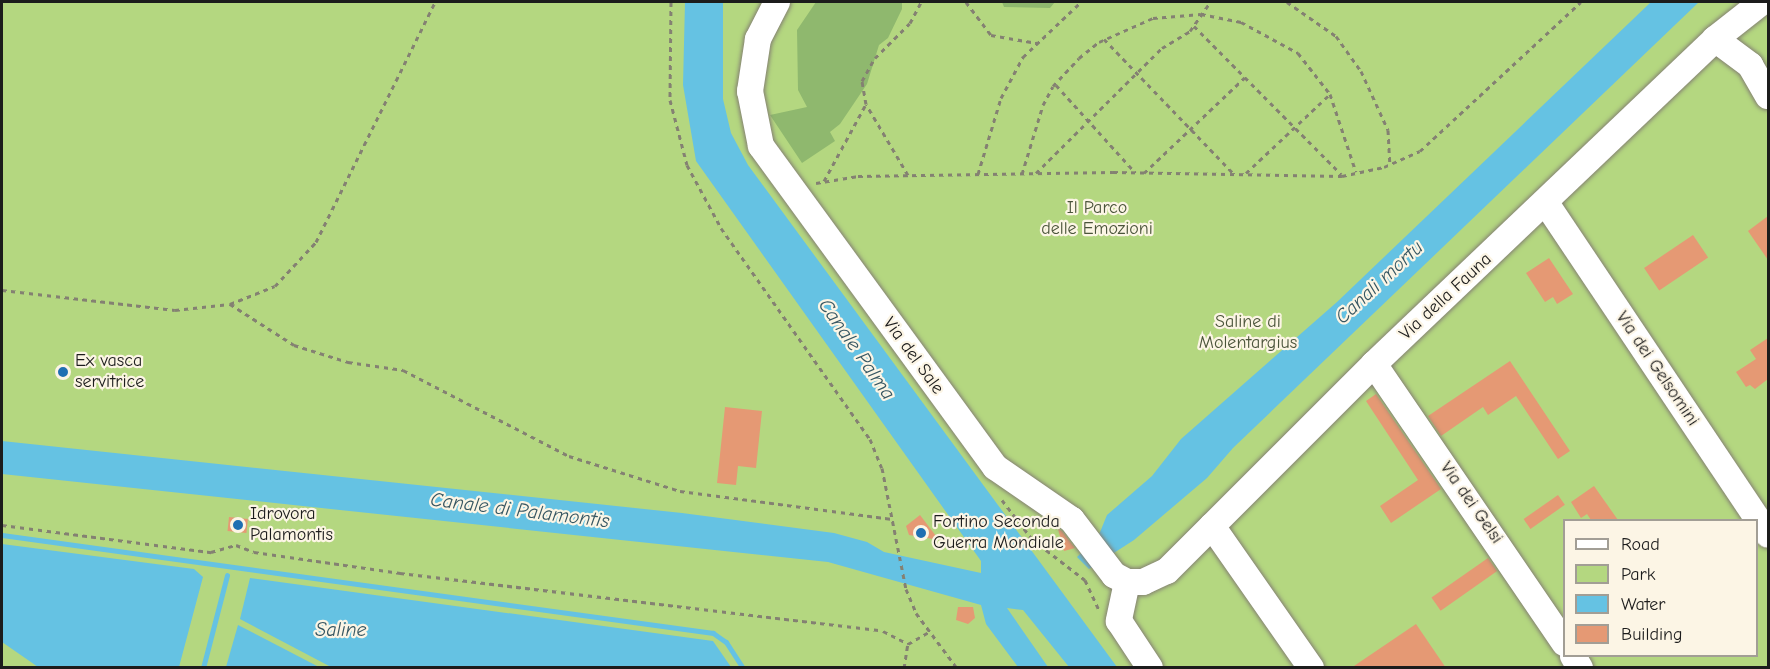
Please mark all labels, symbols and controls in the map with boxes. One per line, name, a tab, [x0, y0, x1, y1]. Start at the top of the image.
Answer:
park label: Il Parco delle Emozioni	[1041, 198, 1153, 240]
water label: Canali mortu	[1330, 235, 1428, 329]
street label: Via della Fauna	[1396, 249, 1496, 345]
water label: Canale Palma	[813, 294, 901, 404]
street label: Via dei Gelsomini	[1611, 308, 1703, 430]
park label: Saline di Molentargius	[1199, 312, 1297, 354]
street label: Via del Sale	[878, 313, 948, 399]
place label: Ex vasca servitrice	[75, 351, 144, 394]
marker: Ex vasca servitrice	[56, 365, 70, 379]
street label: Via dei Gelsi	[1435, 458, 1507, 548]
water label: Canale di Palamontis	[429, 487, 611, 533]
place label: Idrovora Palamontis	[250, 504, 333, 546]
place label: Fortino Seconda Guerra Mondiale	[933, 512, 1064, 554]
marker: Idrovora Palamontis	[231, 518, 245, 532]
legend	[1563, 519, 1758, 657]
marker: Fortino Seconda Guerra Mondiale	[914, 526, 928, 540]
text: Road	[1621, 534, 1660, 555]
text: Park	[1621, 564, 1655, 585]
text: Water	[1621, 594, 1665, 615]
water label: Saline	[315, 617, 367, 641]
text: Building	[1621, 624, 1683, 645]

